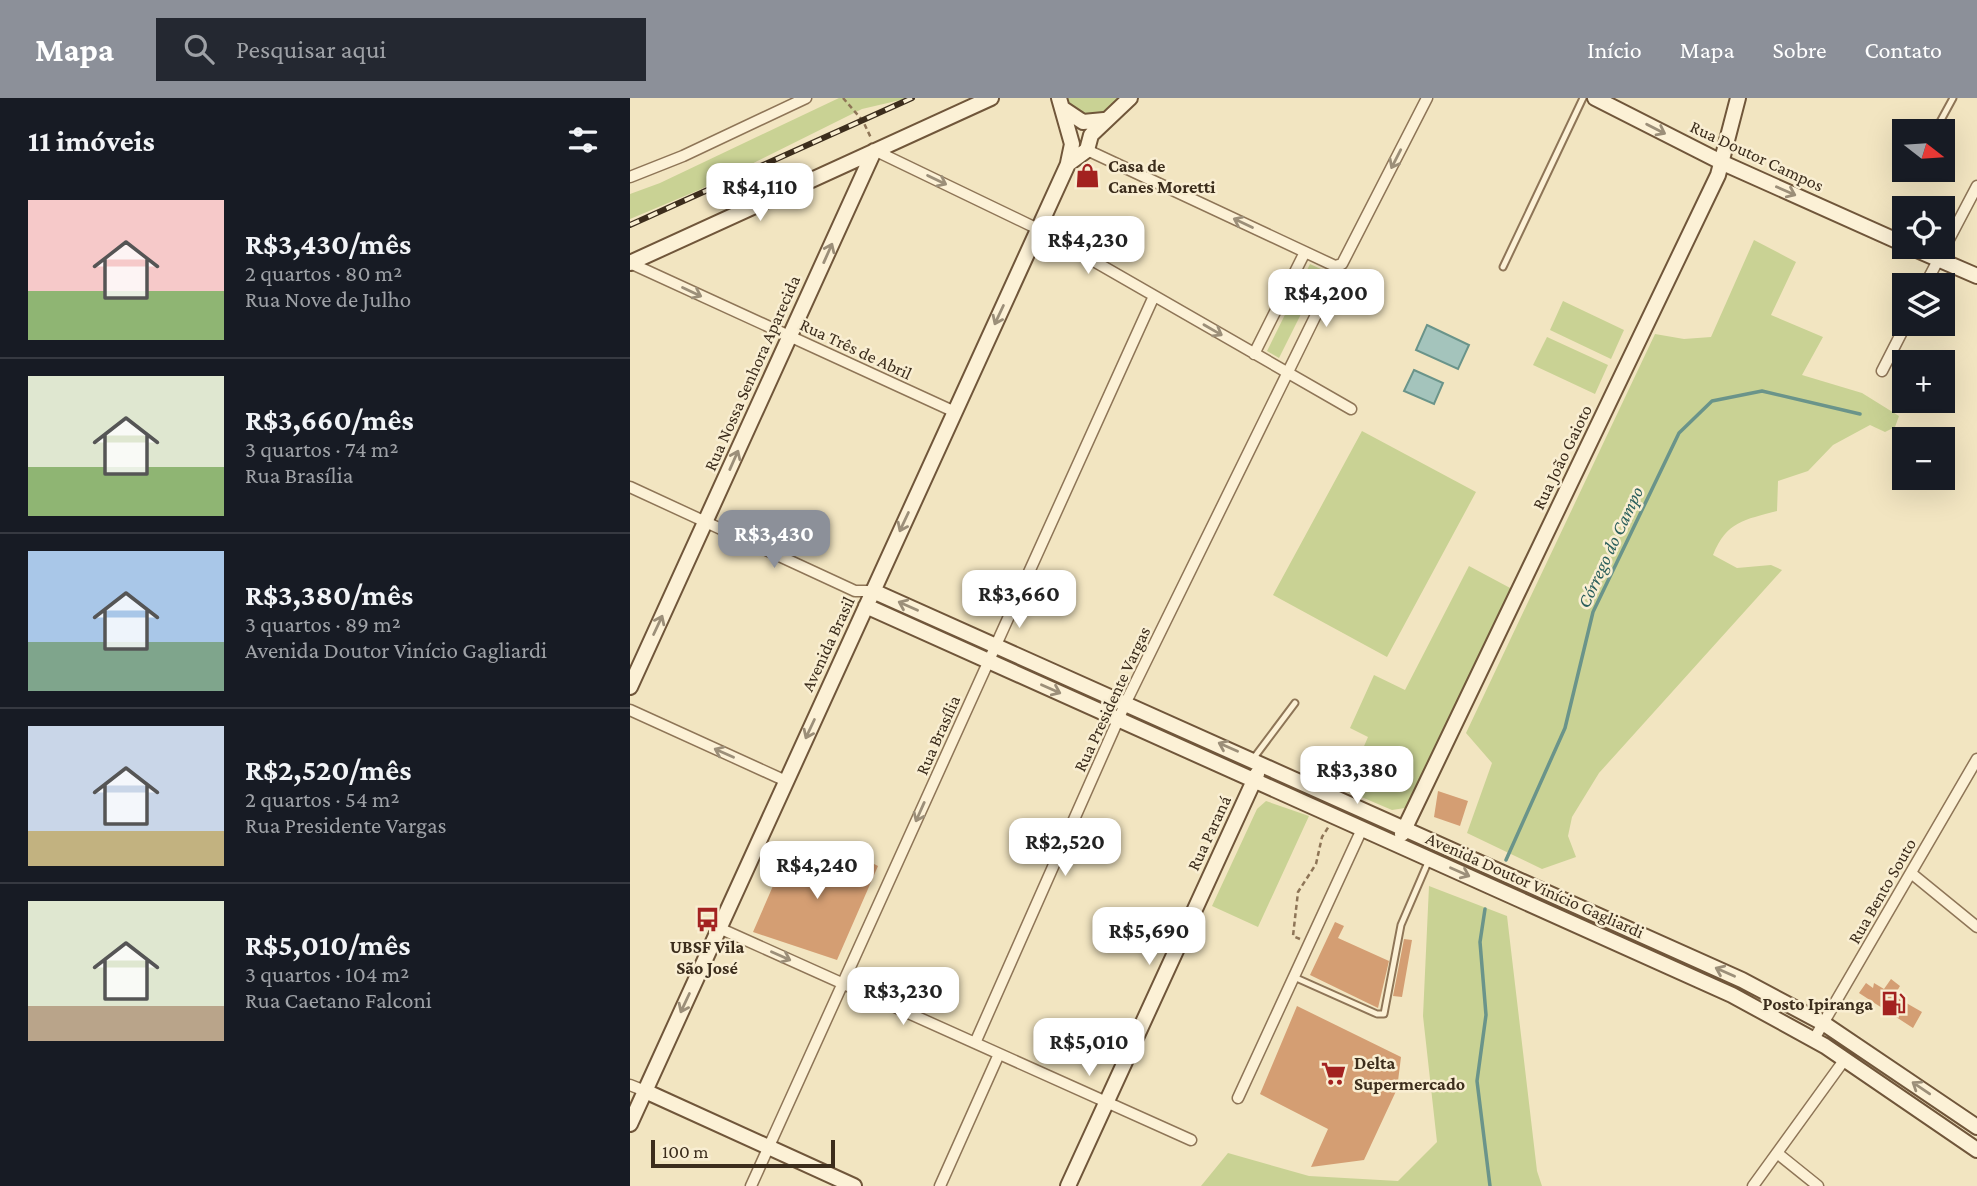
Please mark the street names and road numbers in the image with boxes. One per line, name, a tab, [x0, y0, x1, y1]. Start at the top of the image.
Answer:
street label: Rua Doutor Campos	[1687, 116, 1827, 196]
street label: Rua Nossa Senhora Aparecida	[700, 272, 804, 474]
street label: Rua Três de Abril	[797, 314, 915, 384]
street label: Rua João Gaioto	[1528, 401, 1596, 513]
street label: Avenida Brasil	[797, 593, 859, 695]
street label: Rua Presidente Vargas	[1070, 623, 1154, 775]
street label: Rua Brasília	[912, 692, 964, 778]
street label: Rua Paraná	[1183, 792, 1235, 874]
street label: Avenida Doutor Vinício Gagliardi	[1423, 828, 1647, 942]
street label: Rua Bento Souto	[1844, 835, 1920, 947]

